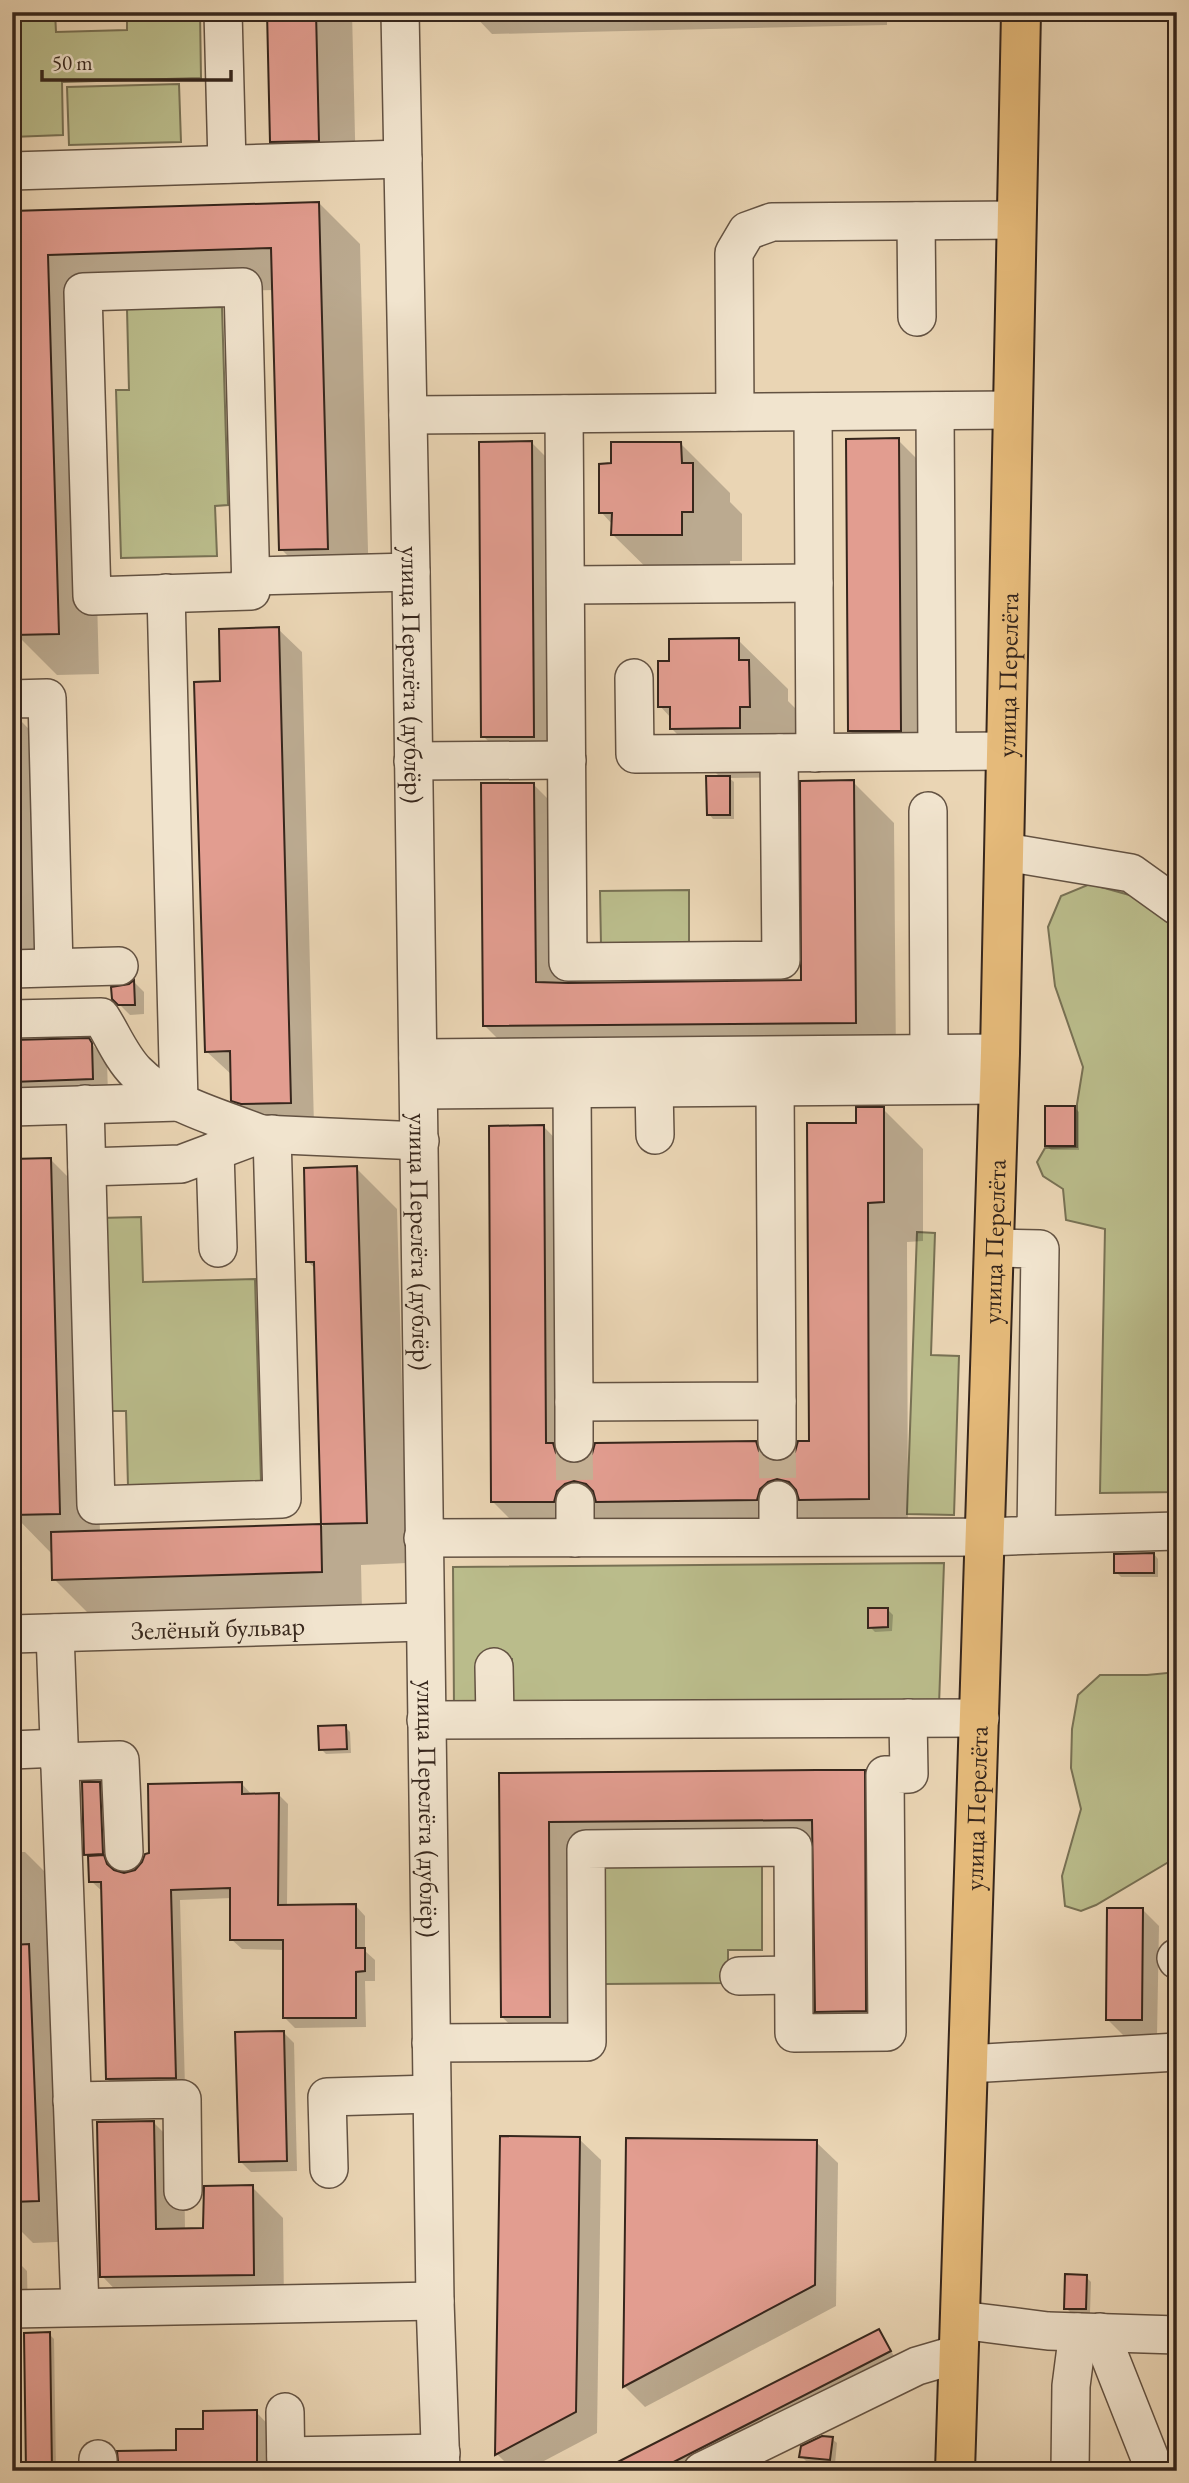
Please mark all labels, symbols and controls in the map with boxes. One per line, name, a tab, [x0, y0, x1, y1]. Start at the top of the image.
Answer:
scale bar	[42, 38, 231, 82]
text: 50 m	[52, 49, 93, 76]
street label: улица Перелёта (дублёр)	[393, 546, 431, 804]
street label: улица Перелёта	[989, 591, 1026, 758]
street label: улица Перелёта (дублёр)	[402, 1113, 439, 1371]
street label: улица Перелёта	[974, 1158, 1014, 1325]
street label: Зелёный бульвар	[130, 1608, 306, 1648]
street label: улица Перелёта (дублёр)	[409, 1680, 447, 1938]
street label: улица Перелёта	[956, 1725, 996, 1891]

